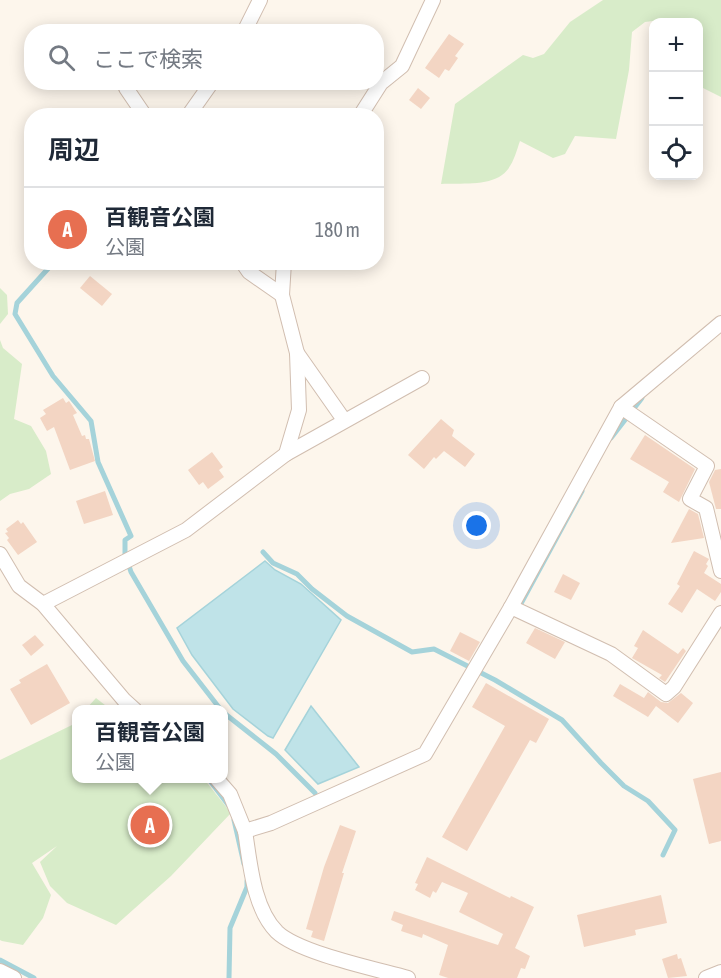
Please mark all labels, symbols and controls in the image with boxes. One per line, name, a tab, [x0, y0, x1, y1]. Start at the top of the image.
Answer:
map controls	[649, 18, 703, 180]
button: +	[649, 18, 703, 72]
search box	[24, 24, 384, 90]
icon: search	[45, 41, 78, 74]
text: ここで検索	[93, 46, 203, 72]
button: −	[649, 72, 703, 126]
button: locate	[649, 126, 703, 180]
text: 周辺	[48, 135, 100, 165]
text: 百観音公園	[105, 204, 215, 230]
text: A	[63, 218, 72, 241]
text: 180 m	[315, 218, 360, 241]
text: 公園	[105, 235, 145, 258]
your location	[462, 511, 491, 540]
popup	[72, 705, 228, 783]
text: 百観音公園	[95, 719, 205, 745]
text: 公園	[95, 750, 135, 773]
pin: A	[130, 802, 170, 848]

